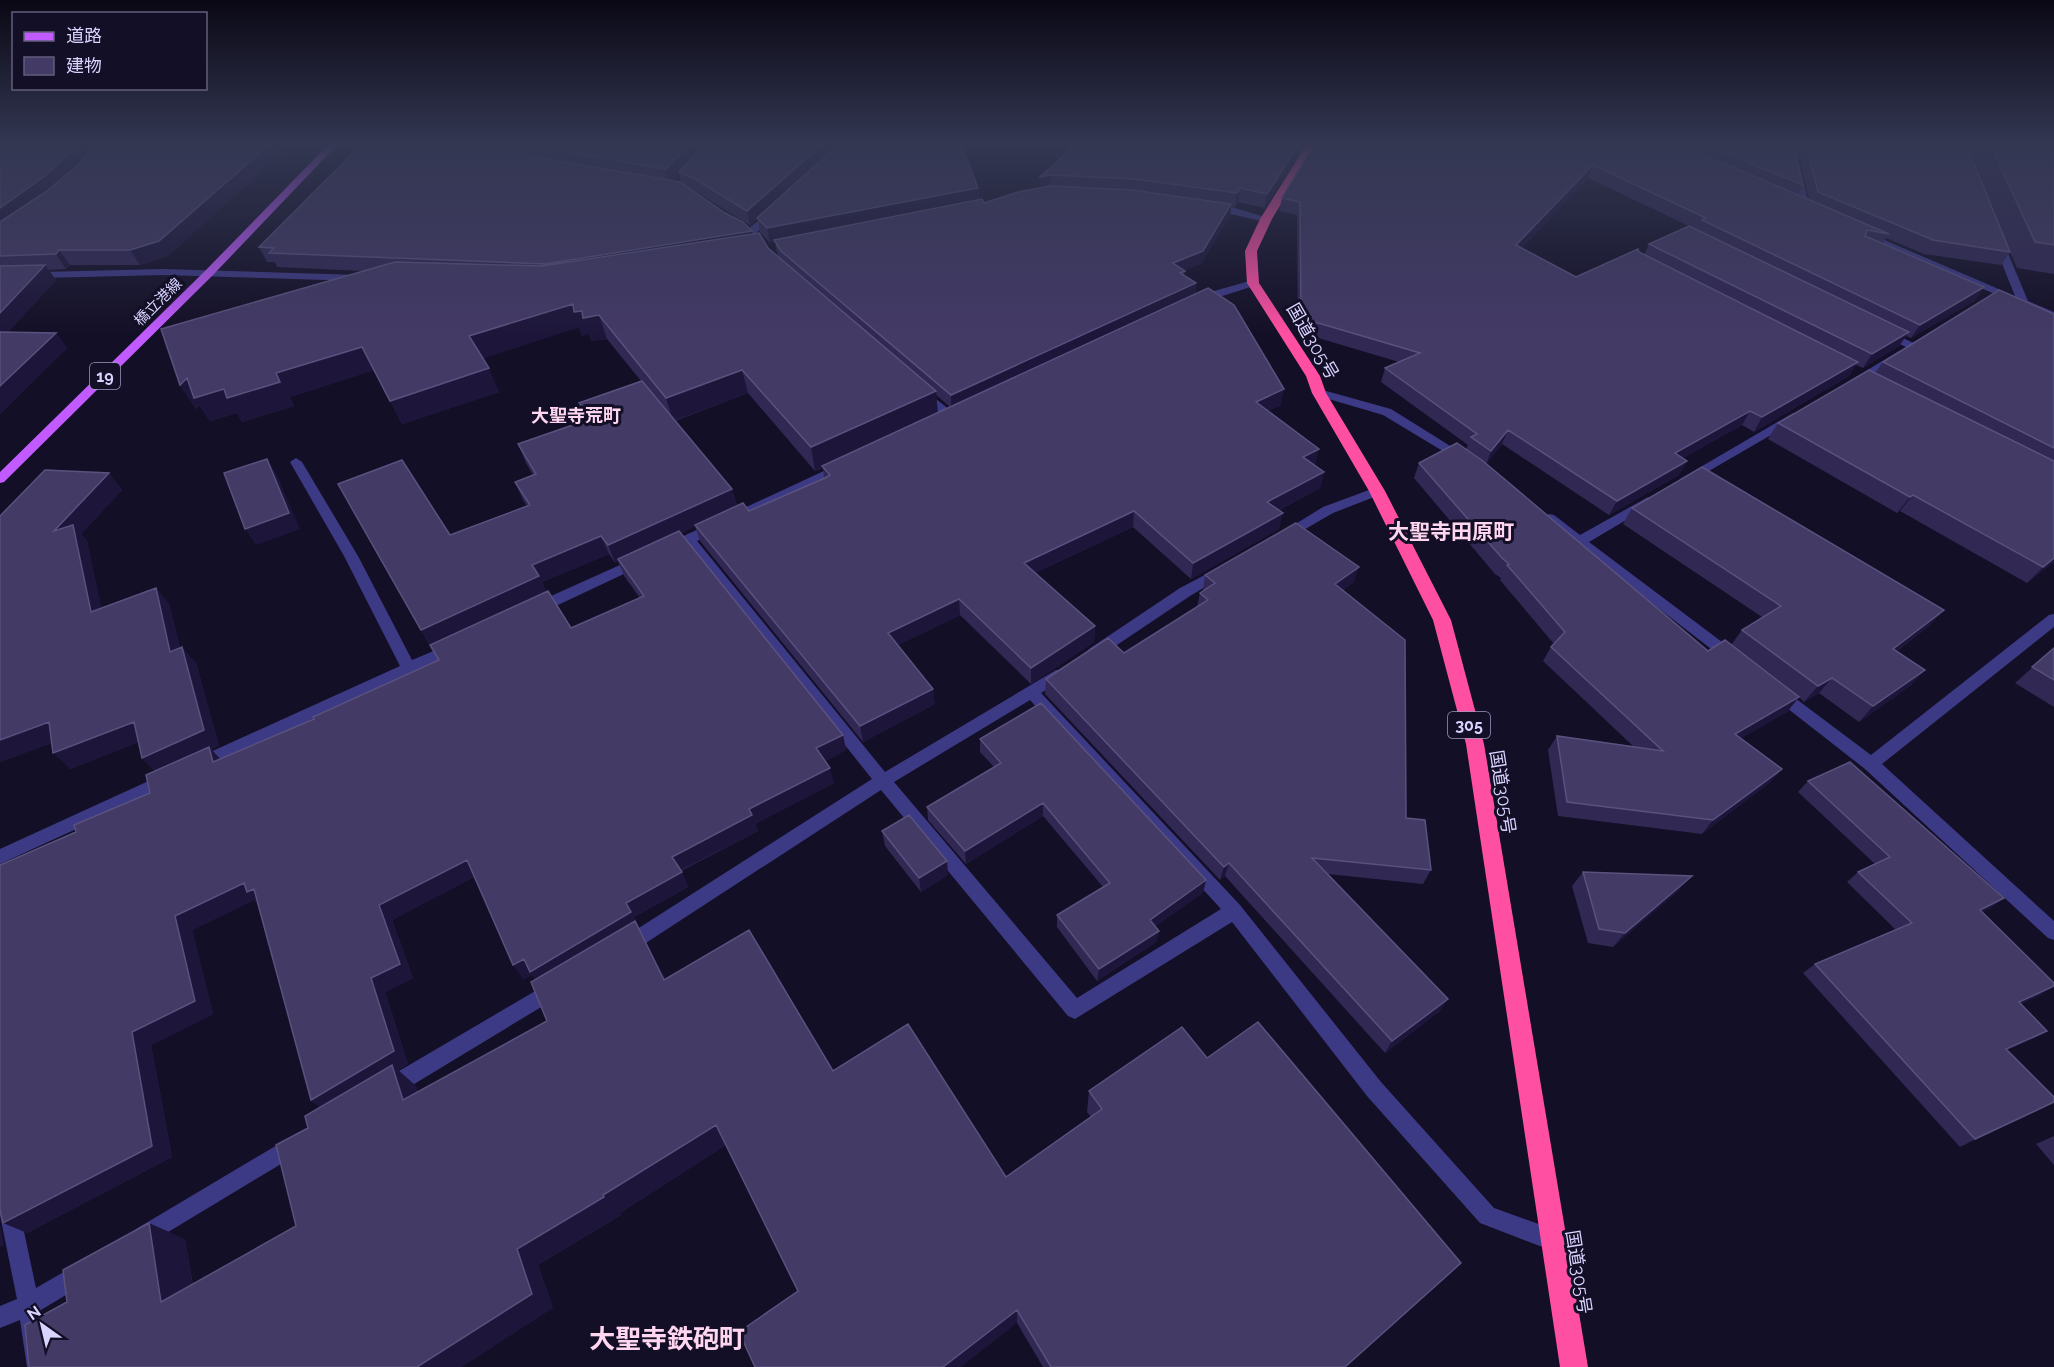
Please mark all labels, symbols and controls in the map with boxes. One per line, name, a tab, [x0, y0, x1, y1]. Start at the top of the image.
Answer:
legend	[12, 12, 207, 90]
text: 道路	[66, 25, 102, 46]
text: 建物	[66, 55, 102, 76]
street label: 橋立港線	[130, 274, 186, 330]
street label: 国道305号	[1283, 299, 1343, 383]
road number: 19	[90, 363, 120, 389]
district label: 大聖寺荒町	[531, 405, 621, 426]
district label: 大聖寺田原町	[1388, 519, 1514, 544]
road number: 305	[1448, 712, 1490, 738]
street label: 国道305号	[1486, 749, 1520, 835]
street label: 国道305号	[1562, 1229, 1596, 1315]
north arrow	[12, 1295, 72, 1355]
text: N	[24, 1302, 44, 1324]
district label: 大聖寺鉄砲町	[589, 1324, 745, 1354]

